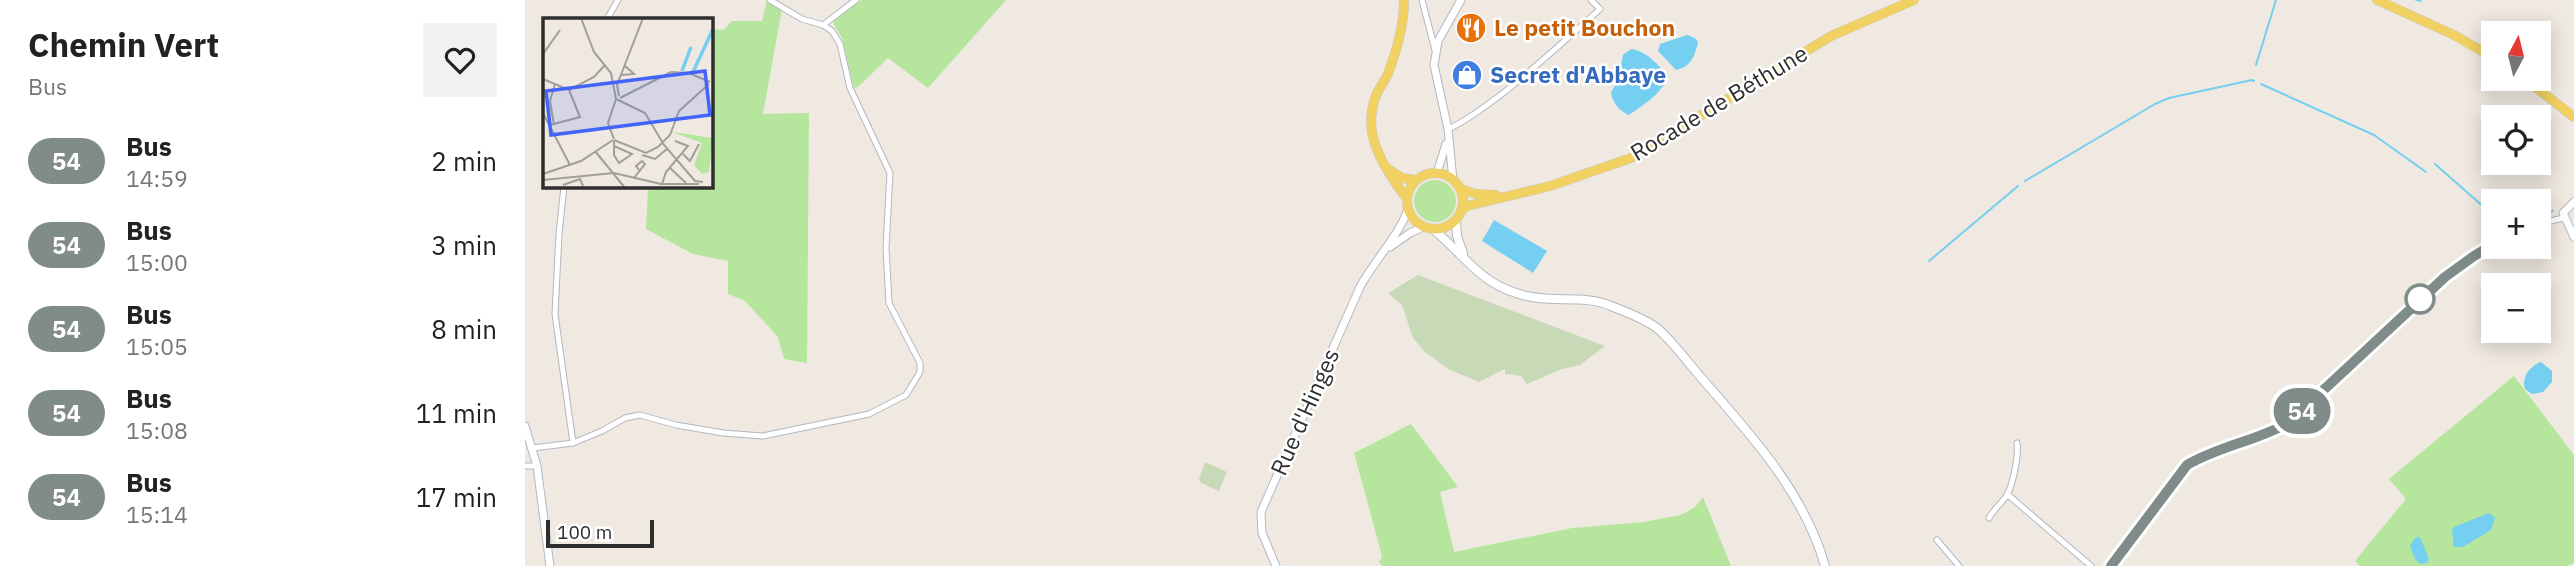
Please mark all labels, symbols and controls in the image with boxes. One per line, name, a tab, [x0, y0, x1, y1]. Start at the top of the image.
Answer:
restaurant icon: Le petit Bouchon	[1454, 11, 1488, 45]
place label: Le petit Bouchon	[1494, 12, 1675, 42]
inset map	[543, 18, 712, 187]
north arrow	[2481, 21, 2551, 91]
map controls	[2481, 21, 2551, 343]
text: Chemin Vert	[28, 23, 219, 66]
button: heart	[423, 23, 497, 97]
street label: Rocade de Béthune	[1624, 37, 1813, 167]
shop icon: Secret d'Abbaye	[1450, 58, 1484, 92]
place label: Secret d'Abbaye	[1490, 59, 1666, 89]
text: Bus	[28, 71, 67, 101]
button: locate	[2481, 105, 2551, 175]
text: Bus	[126, 129, 172, 163]
text: 2 min	[431, 144, 497, 178]
text: 54	[52, 145, 81, 177]
text: 14:59	[126, 163, 188, 193]
button: +	[2481, 189, 2551, 259]
text: Bus	[126, 213, 172, 247]
text: 3 min	[431, 228, 497, 262]
text: 54	[52, 229, 81, 261]
text: 15:00	[126, 247, 188, 277]
button: −	[2481, 273, 2551, 343]
unlabelled marker	[2405, 284, 2435, 314]
text: Bus	[126, 297, 172, 331]
text: 8 min	[431, 312, 497, 346]
text: 54	[52, 313, 81, 345]
text: 15:05	[126, 331, 188, 361]
street label: Rue d'Hinges	[1263, 344, 1345, 480]
text: Bus	[126, 381, 172, 415]
line badge: 54	[2271, 388, 2334, 434]
text: 54	[2288, 395, 2316, 427]
text: 11 min	[416, 396, 497, 430]
text: 54	[52, 397, 81, 429]
text: 15:08	[126, 415, 188, 445]
text: Bus	[126, 465, 172, 499]
text: 17 min	[416, 480, 497, 514]
text: 54	[52, 481, 81, 513]
text: 15:14	[126, 499, 188, 529]
scale bar	[546, 517, 655, 549]
text: 100 m	[557, 520, 612, 544]

